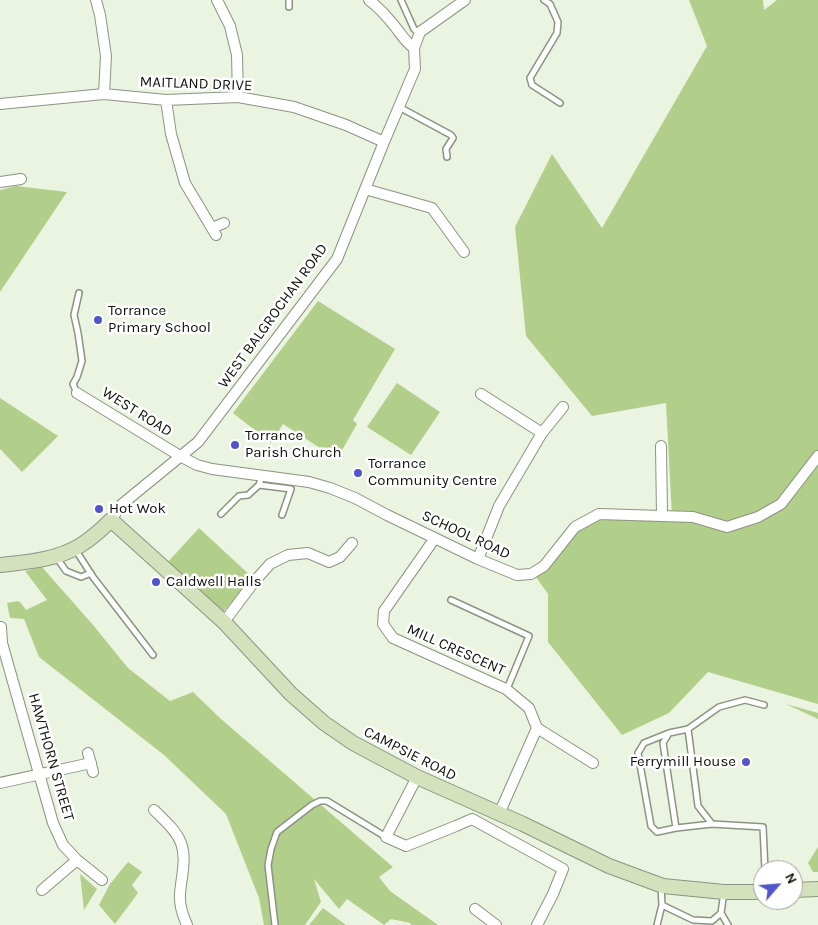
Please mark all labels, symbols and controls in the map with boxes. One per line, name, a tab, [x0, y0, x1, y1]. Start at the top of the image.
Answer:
street label: MAITLAND DRIVE	[139, 73, 253, 95]
street label: WEST BALGROCHAN ROAD	[214, 240, 332, 392]
place label: Torrance Primary School	[108, 302, 211, 337]
marker: Torrance Primary School	[92, 314, 104, 326]
street label: WEST ROAD	[99, 383, 175, 441]
place label: Torrance Parish Church	[245, 427, 341, 462]
marker: Torrance Parish Church	[229, 439, 241, 451]
place label: Torrance Community Centre	[368, 455, 497, 490]
marker: Torrance Community Centre	[352, 467, 364, 479]
place label: Hot Wok	[109, 500, 166, 518]
marker: Hot Wok	[93, 503, 105, 515]
street label: SCHOOL ROAD	[419, 507, 513, 563]
place label: Caldwell Halls	[166, 573, 262, 591]
marker: Caldwell Halls	[150, 576, 162, 588]
street label: MILL CRESCENT	[404, 620, 508, 680]
street label: HAWTHORN STREET	[24, 691, 78, 823]
street label: CAMPSIE ROAD	[361, 723, 459, 785]
place label: Ferrymill House	[630, 753, 736, 771]
marker: Ferrymill House	[740, 756, 752, 768]
north arrow	[753, 860, 803, 910]
text: N	[781, 870, 801, 887]

